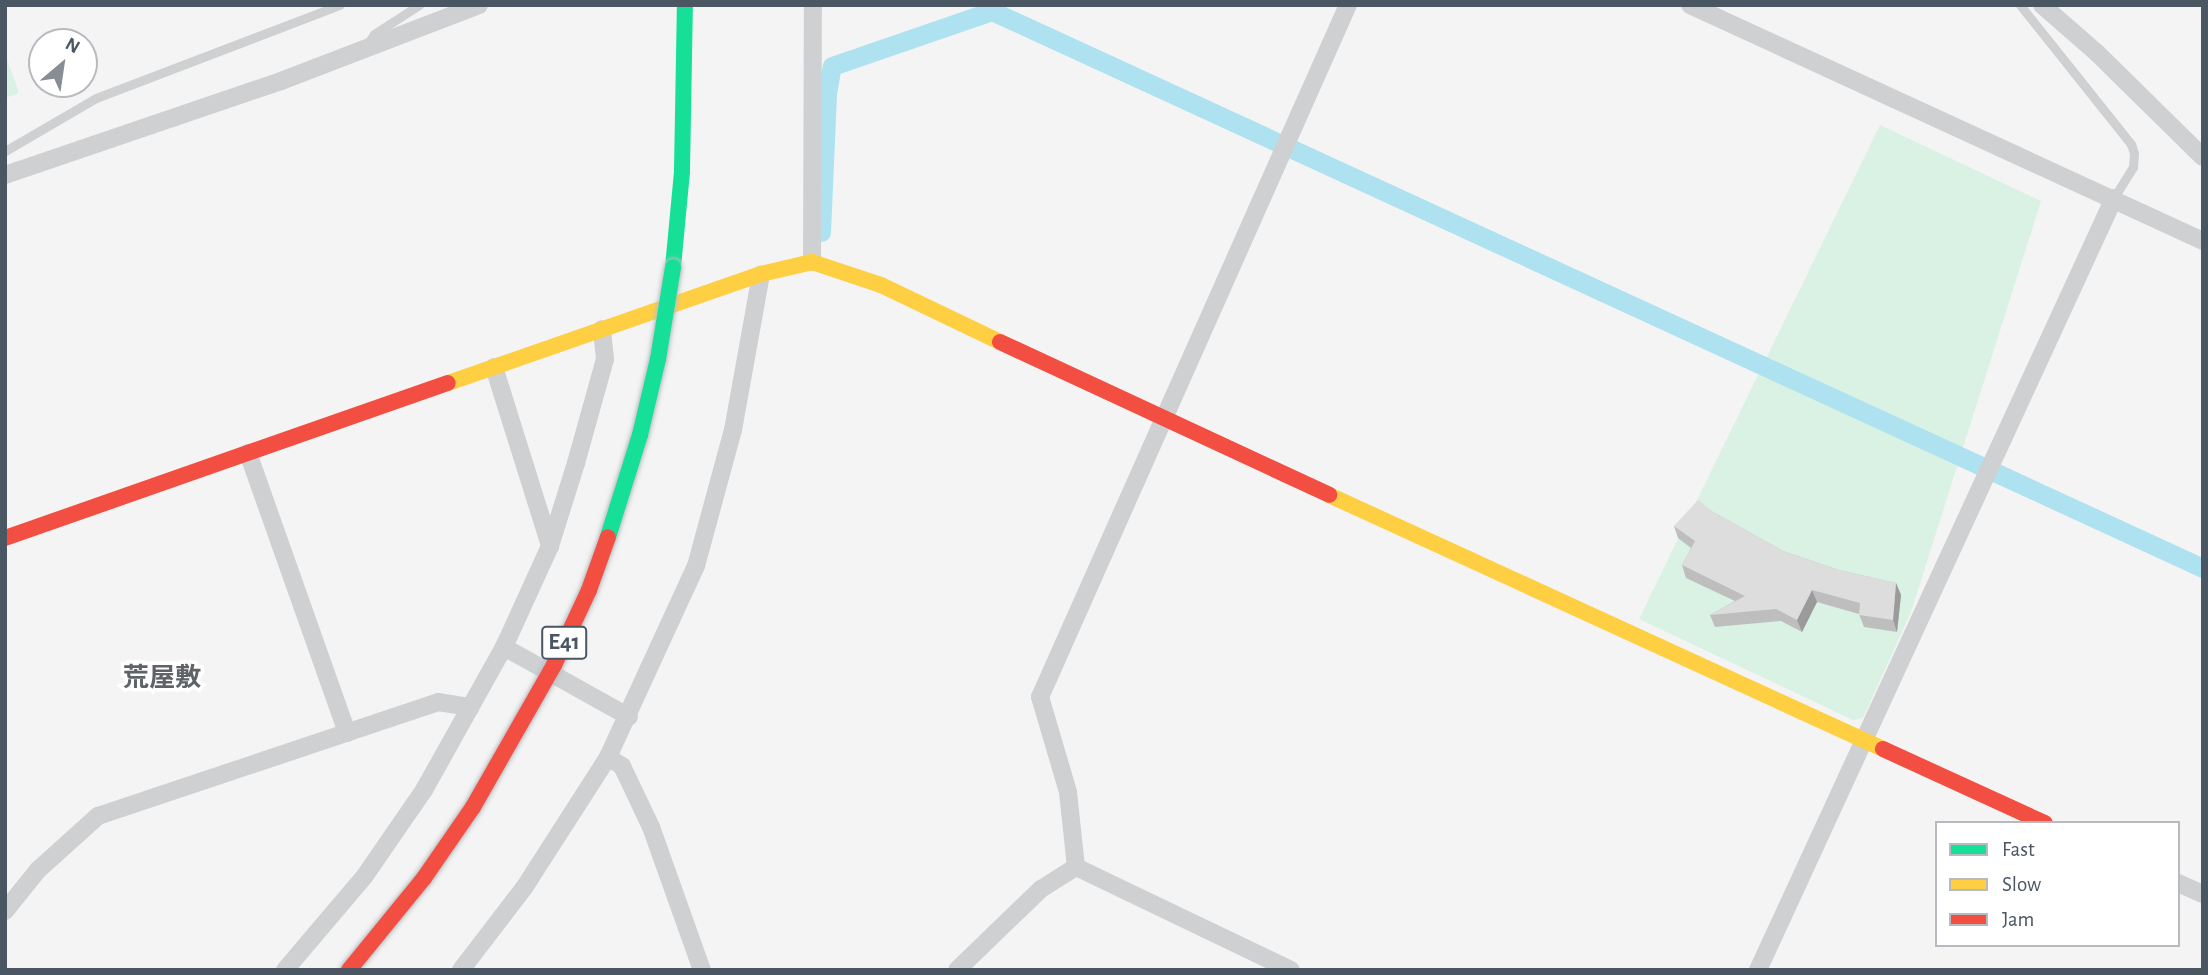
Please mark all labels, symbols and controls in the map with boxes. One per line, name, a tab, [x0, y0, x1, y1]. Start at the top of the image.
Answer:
north arrow	[28, 28, 98, 98]
text: N	[62, 34, 83, 57]
road number: E41	[540, 624, 588, 663]
district label: 荒屋敷	[123, 663, 201, 695]
legend	[1935, 821, 2180, 947]
text: Fast	[2002, 839, 2035, 860]
text: Slow	[2002, 874, 2041, 895]
text: Jam	[2002, 909, 2034, 930]

